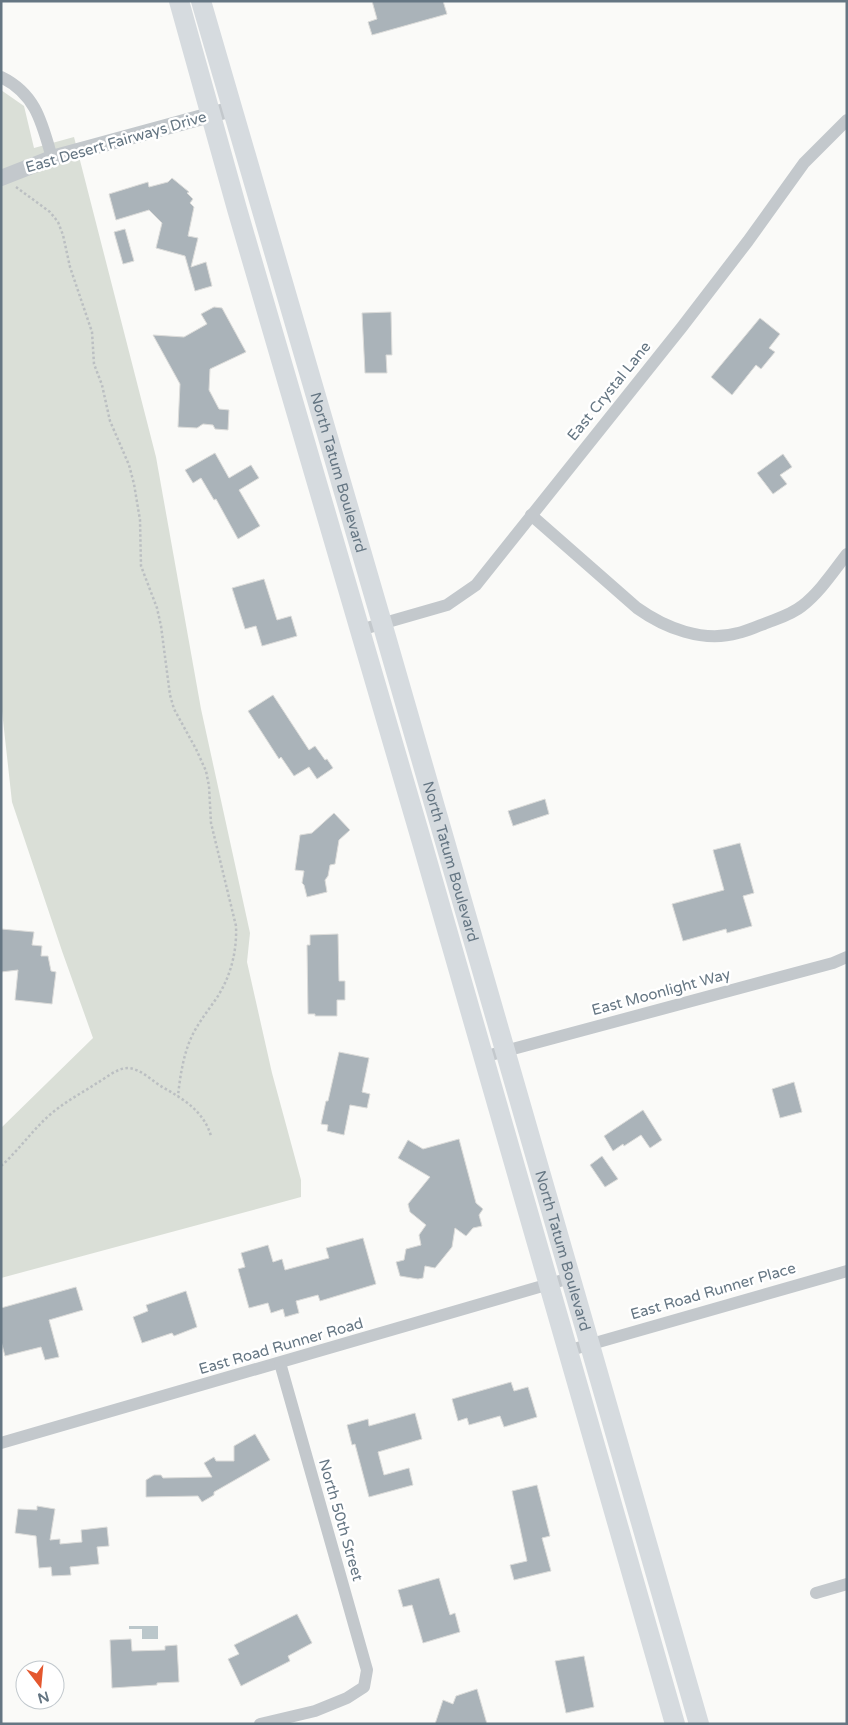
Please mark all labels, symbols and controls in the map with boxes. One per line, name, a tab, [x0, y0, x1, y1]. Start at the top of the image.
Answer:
street label: East Desert Fairways Drive	[24, 108, 208, 176]
street label: East Crystal Lane	[563, 338, 655, 444]
street label: North Tatum Boulevard	[306, 390, 370, 555]
street label: North Tatum Boulevard	[419, 779, 482, 944]
street label: East Moonlight Way	[590, 965, 732, 1019]
street label: North Tatum Boulevard	[531, 1168, 594, 1333]
street label: East Road Runner Place	[628, 1259, 798, 1323]
street label: East Road Runner Road	[197, 1314, 365, 1378]
street label: North 50th Street	[315, 1457, 367, 1583]
north arrow	[15, 1660, 65, 1710]
text: N	[36, 1687, 51, 1707]

